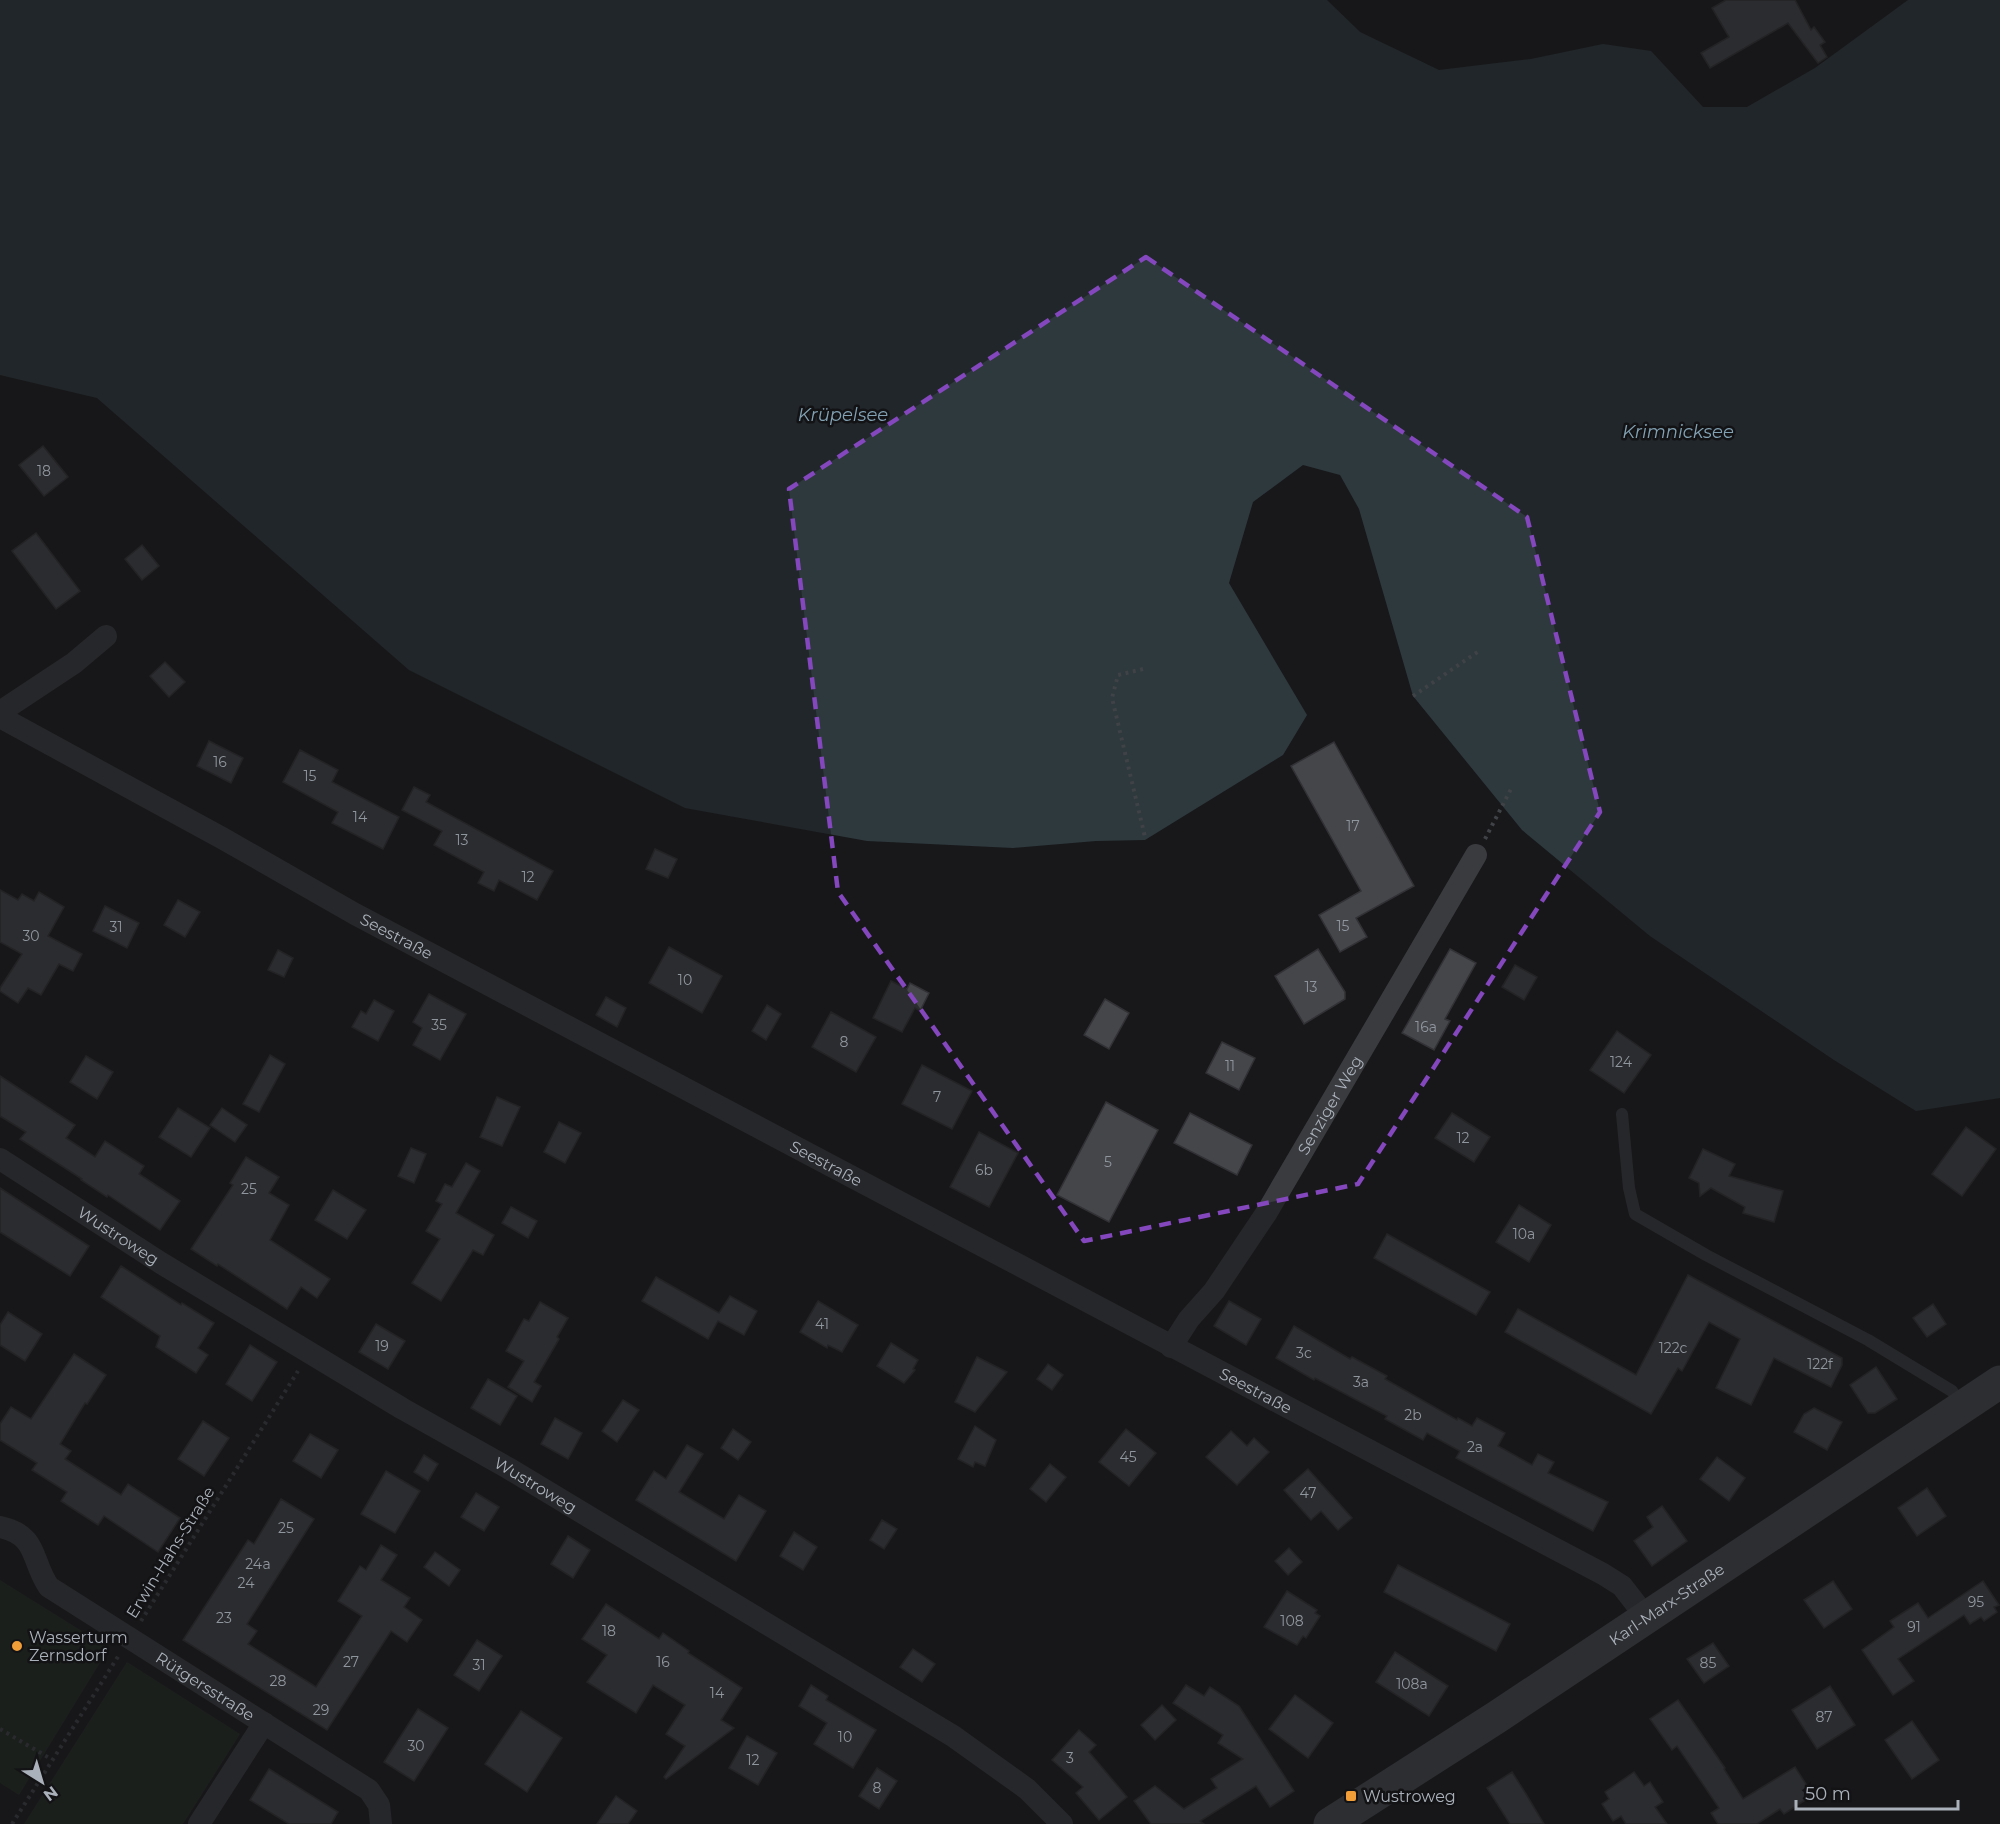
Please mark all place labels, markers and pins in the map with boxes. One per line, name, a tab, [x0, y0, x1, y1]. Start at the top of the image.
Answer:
place label: Wasserturm Zernsdorf	[29, 1628, 128, 1665]
marker: Wasserturm Zernsdorf	[10, 1639, 24, 1653]
place label: Wustroweg	[1363, 1787, 1456, 1806]
marker: Wustroweg	[1344, 1789, 1358, 1803]

